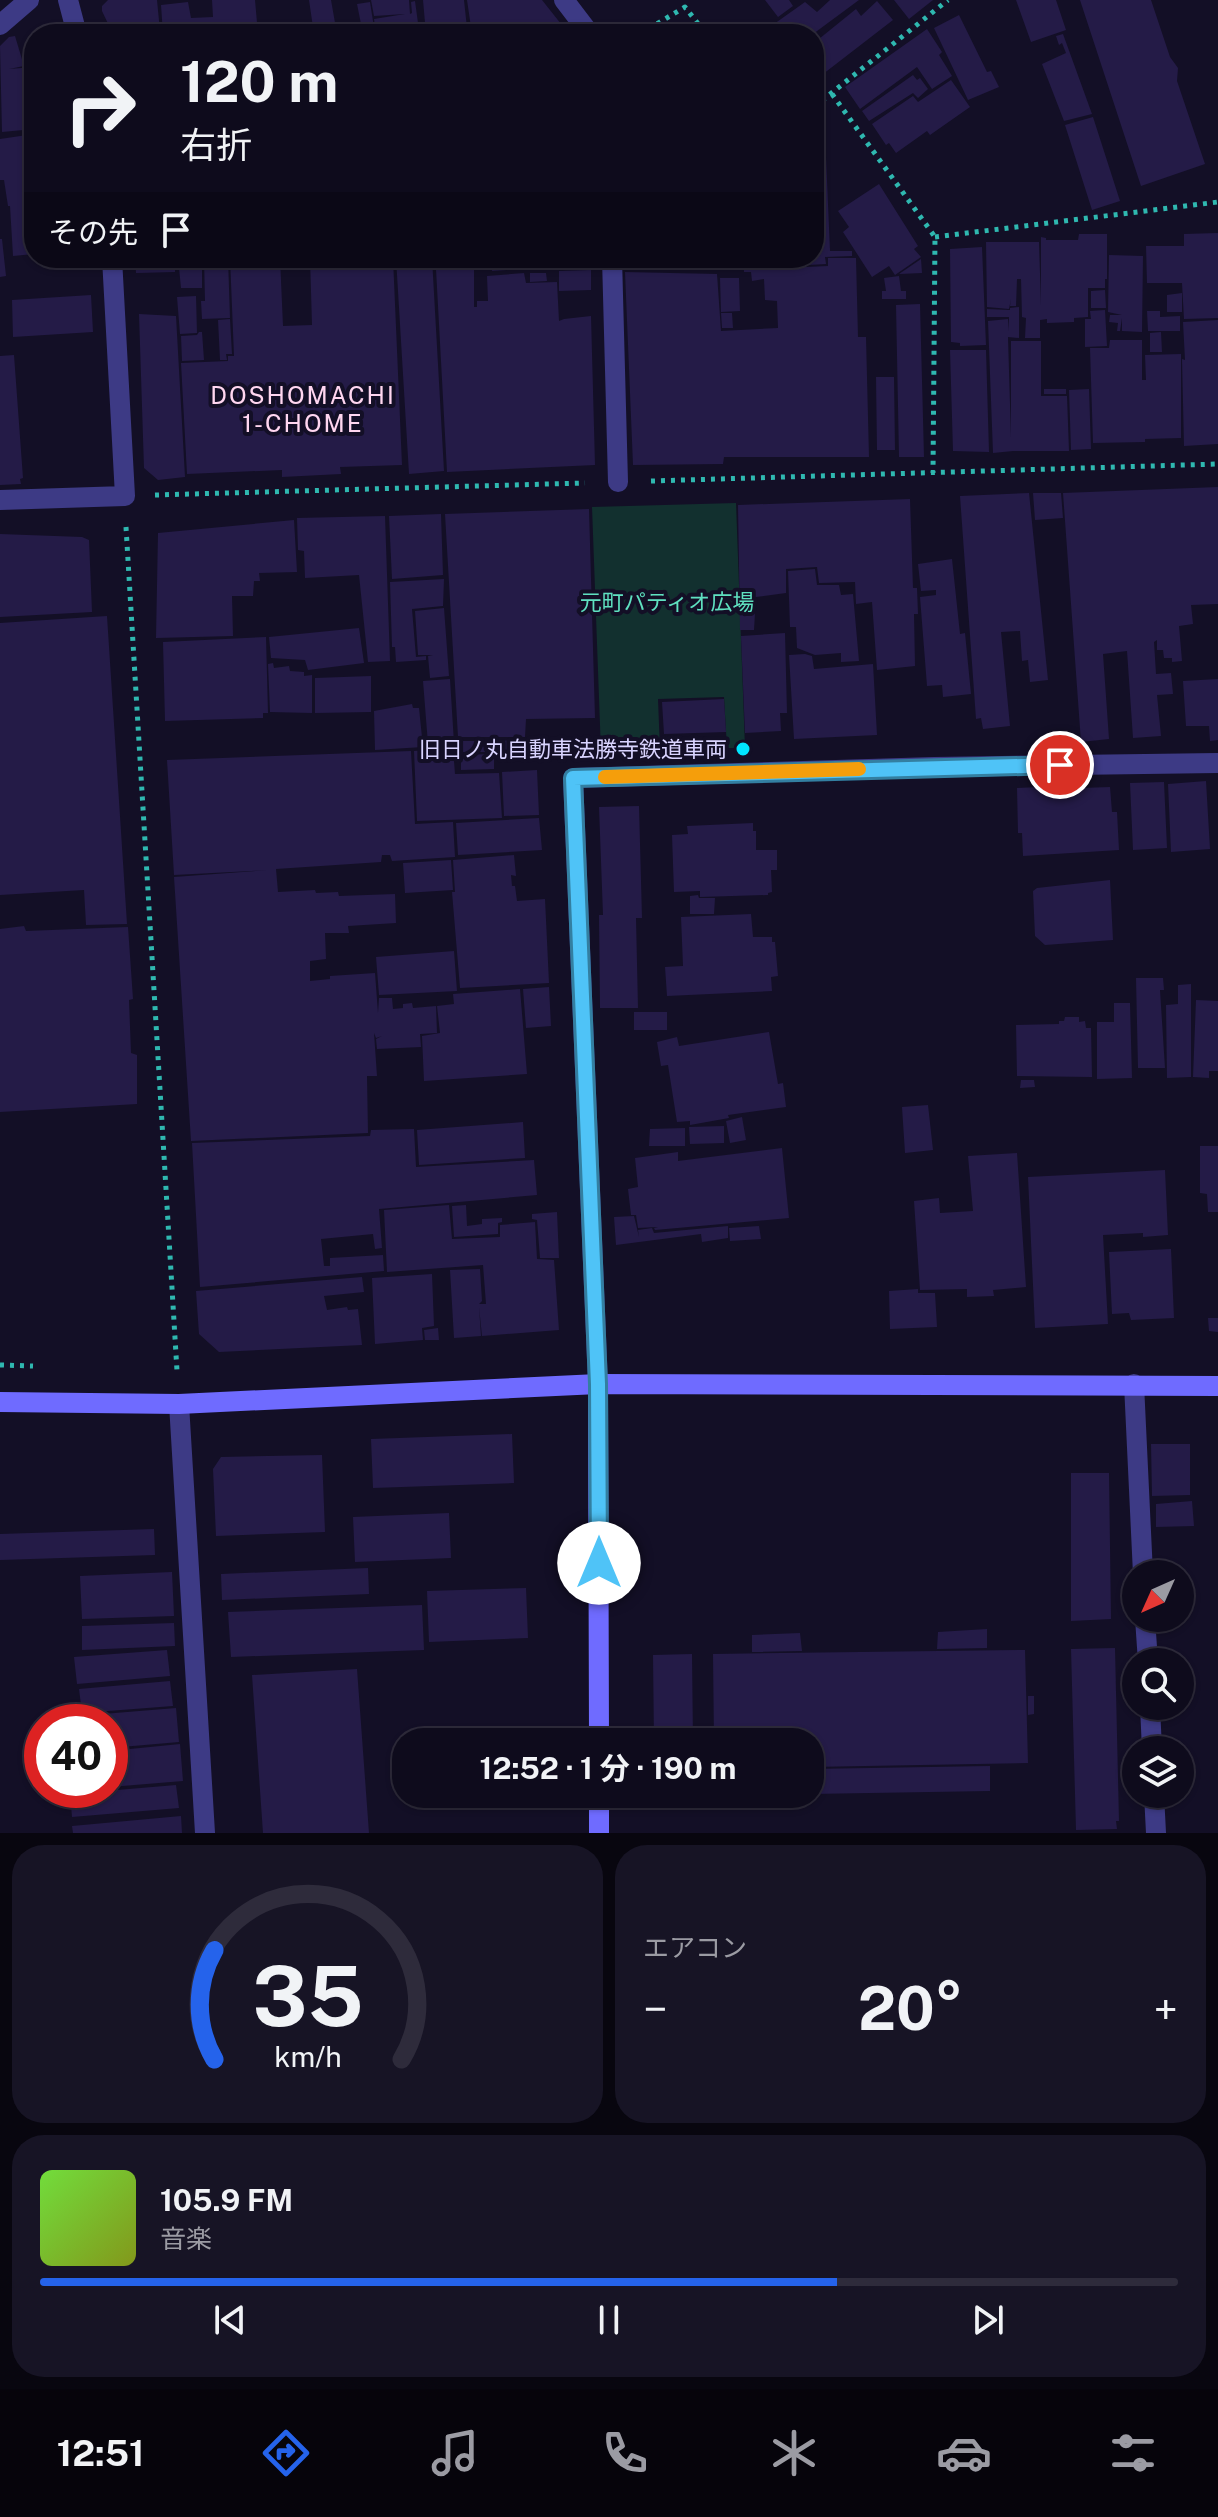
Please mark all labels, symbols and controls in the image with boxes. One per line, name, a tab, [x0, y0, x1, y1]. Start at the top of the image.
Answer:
text: 120 m	[180, 49, 338, 115]
icon: right	[48, 56, 152, 160]
text: 右折	[180, 124, 252, 166]
icon: arrive	[154, 208, 198, 252]
text: その先	[48, 214, 138, 250]
district label: DOSHOMACHI 1-CHOME	[210, 381, 396, 437]
park label: 元町パティオ広場	[580, 589, 754, 615]
pin	[1026, 731, 1094, 799]
place label: 旧日ノ丸自動車法勝寺鉄道車両	[419, 736, 727, 762]
marker: 旧日ノ丸自動車法勝寺鉄道車両	[734, 740, 752, 758]
icon: arrive	[1038, 743, 1082, 787]
position arrow	[557, 1521, 641, 1605]
north arrow	[1122, 1560, 1194, 1632]
map controls	[1122, 1560, 1194, 1808]
button: search	[1122, 1648, 1194, 1720]
speed limit sign: 40	[24, 1704, 128, 1808]
button: layers	[1122, 1736, 1194, 1808]
text: 12:52 · 1 分 · 190 m	[480, 1750, 736, 1786]
text: エアコン	[643, 1932, 747, 1963]
text: 35	[252, 1947, 363, 2045]
text: 20°	[858, 1973, 963, 2044]
text: −	[643, 1983, 667, 2035]
text: +	[1154, 1983, 1178, 2035]
text: km/h	[274, 2040, 341, 2073]
text: 105.9 FM	[160, 2182, 293, 2218]
text: 音楽	[160, 2223, 212, 2254]
icon: previous	[208, 2298, 252, 2342]
icon: pause	[587, 2298, 631, 2342]
icon: next	[966, 2298, 1010, 2342]
icon: directions	[258, 2425, 314, 2481]
icon: music	[427, 2425, 483, 2481]
icon: phone	[597, 2425, 653, 2481]
icon: climate	[766, 2425, 822, 2481]
icon: car	[936, 2425, 992, 2481]
icon: filters	[1105, 2425, 1161, 2481]
text: 12:51	[57, 2432, 144, 2474]

